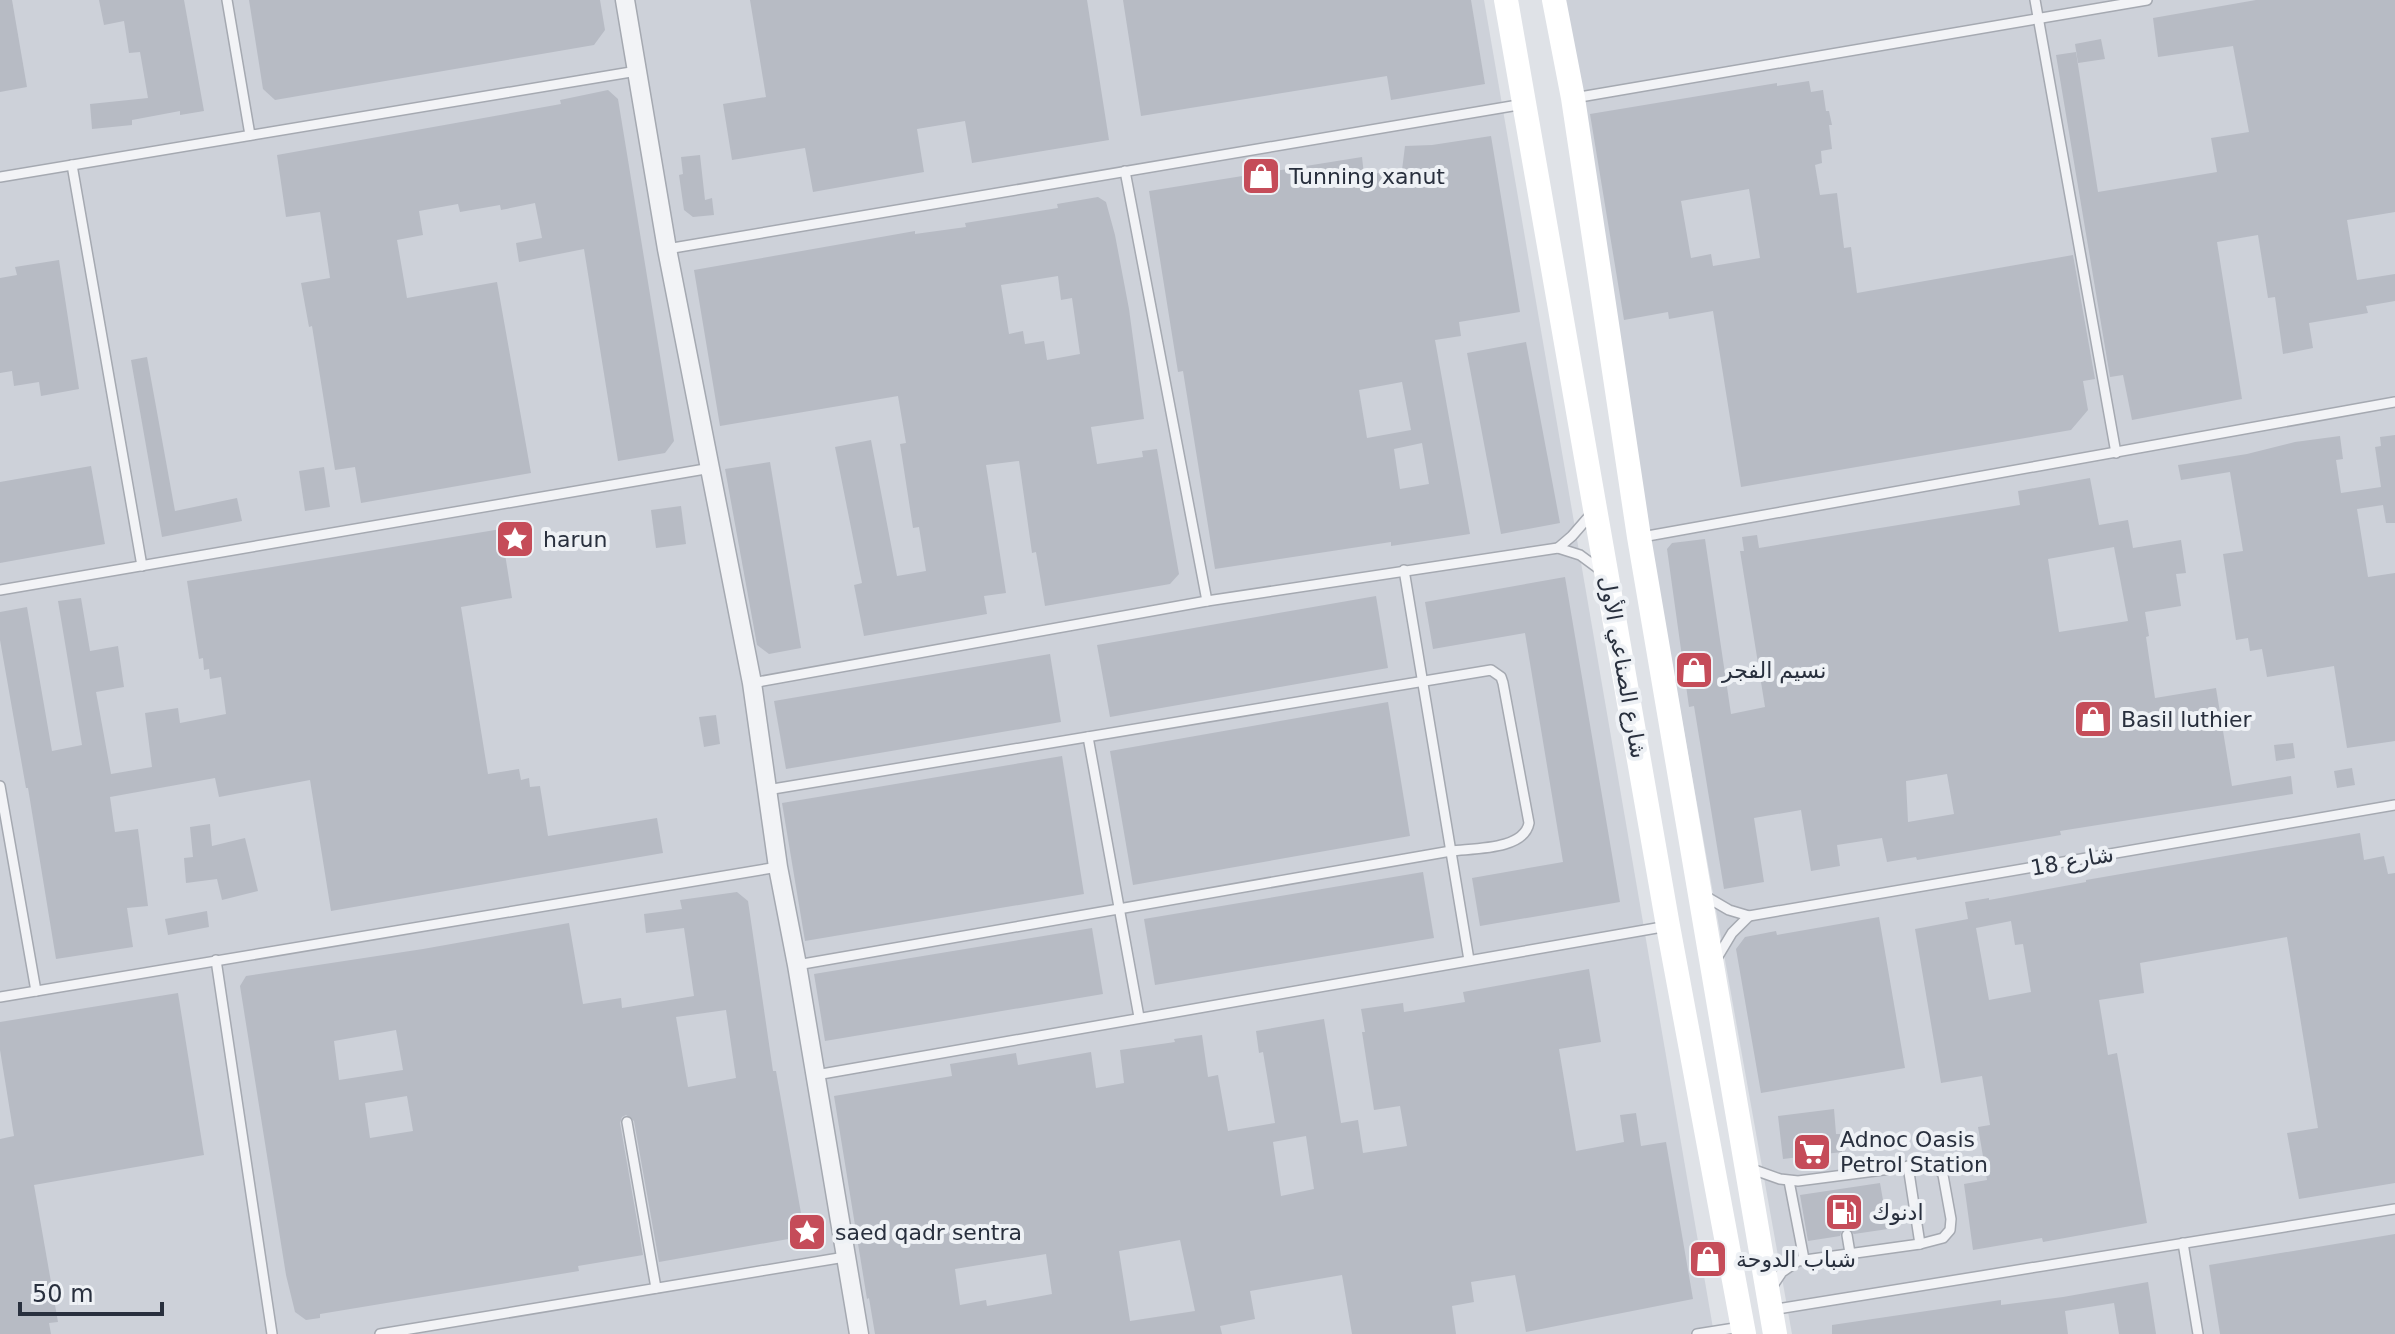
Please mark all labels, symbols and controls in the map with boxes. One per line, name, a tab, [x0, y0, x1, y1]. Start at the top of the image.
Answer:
shop icon: Tunning xanut	[1240, 155, 1282, 197]
place label: Tunning xanut	[1288, 164, 1445, 189]
place icon: harun	[494, 518, 536, 560]
place label: harun	[543, 527, 607, 552]
street label: شارع الصناعي الأول	[1594, 574, 1652, 760]
shop icon: نسيم الفجر	[1673, 649, 1715, 691]
place label: نسيم الفجر	[1721, 658, 1826, 684]
shop icon: Basil luthier	[2072, 698, 2114, 740]
place label: Basil luthier	[2121, 707, 2253, 732]
street label: شارع 18	[2029, 841, 2115, 881]
place label: Adnoc Oasis Petrol Station	[1840, 1127, 1988, 1177]
supermarket icon: Adnoc Oasis Petrol Station	[1791, 1131, 1833, 1173]
fuel station icon: ادنوك	[1823, 1191, 1865, 1233]
place label: ادنوك	[1872, 1200, 1924, 1225]
place icon: saed qadr sentra	[786, 1211, 828, 1253]
place label: saed qadr sentra	[835, 1220, 1022, 1245]
shop icon: شباب الدوحة	[1687, 1238, 1729, 1280]
place label: شباب الدوحة	[1736, 1247, 1856, 1272]
scale bar	[20, 1266, 162, 1316]
text: 50 m	[32, 1280, 94, 1308]

